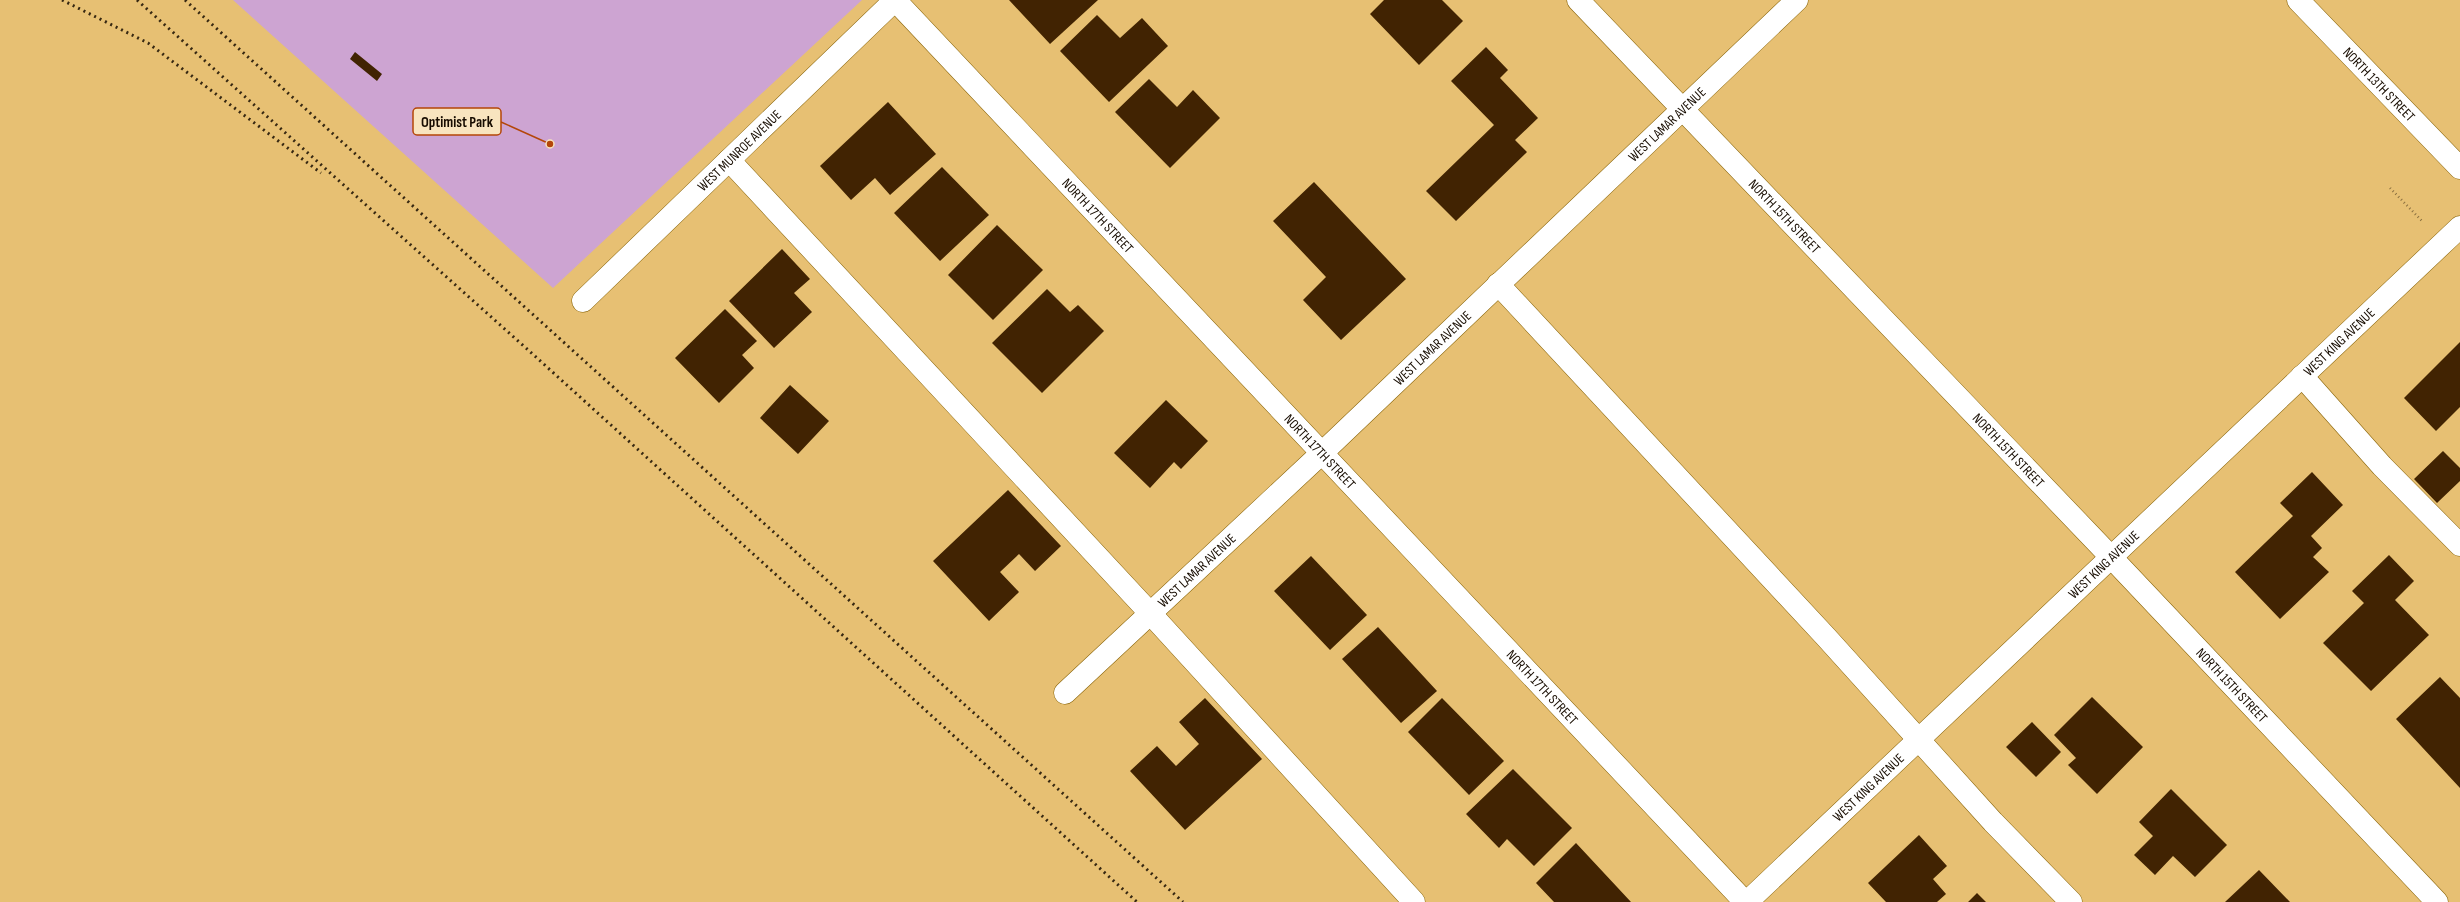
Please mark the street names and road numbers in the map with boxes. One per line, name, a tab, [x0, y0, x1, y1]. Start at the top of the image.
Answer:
street label: NORTH 13TH STREET	[2340, 44, 2419, 125]
street label: WEST LAMAR AVENUE	[1624, 83, 1709, 165]
street label: WEST MUNROE AVENUE	[694, 106, 785, 195]
street label: NORTH 17TH STREET	[1059, 174, 1138, 257]
street label: NORTH 15TH STREET	[1745, 175, 1824, 257]
street label: WEST KING AVENUE	[2300, 304, 2378, 379]
street label: WEST LAMAR AVENUE	[1390, 307, 1475, 389]
street label: NORTH 15TH STREET	[1969, 409, 2048, 491]
street label: NORTH 17TH STREET	[1281, 410, 1360, 492]
street label: WEST KING AVENUE	[2064, 527, 2143, 602]
street label: WEST LAMAR AVENUE	[1154, 529, 1239, 611]
street label: NORTH 15TH STREET	[2193, 644, 2271, 726]
street label: NORTH 17TH STREET	[1503, 646, 1582, 728]
street label: WEST KING AVENUE	[1829, 749, 1908, 825]

